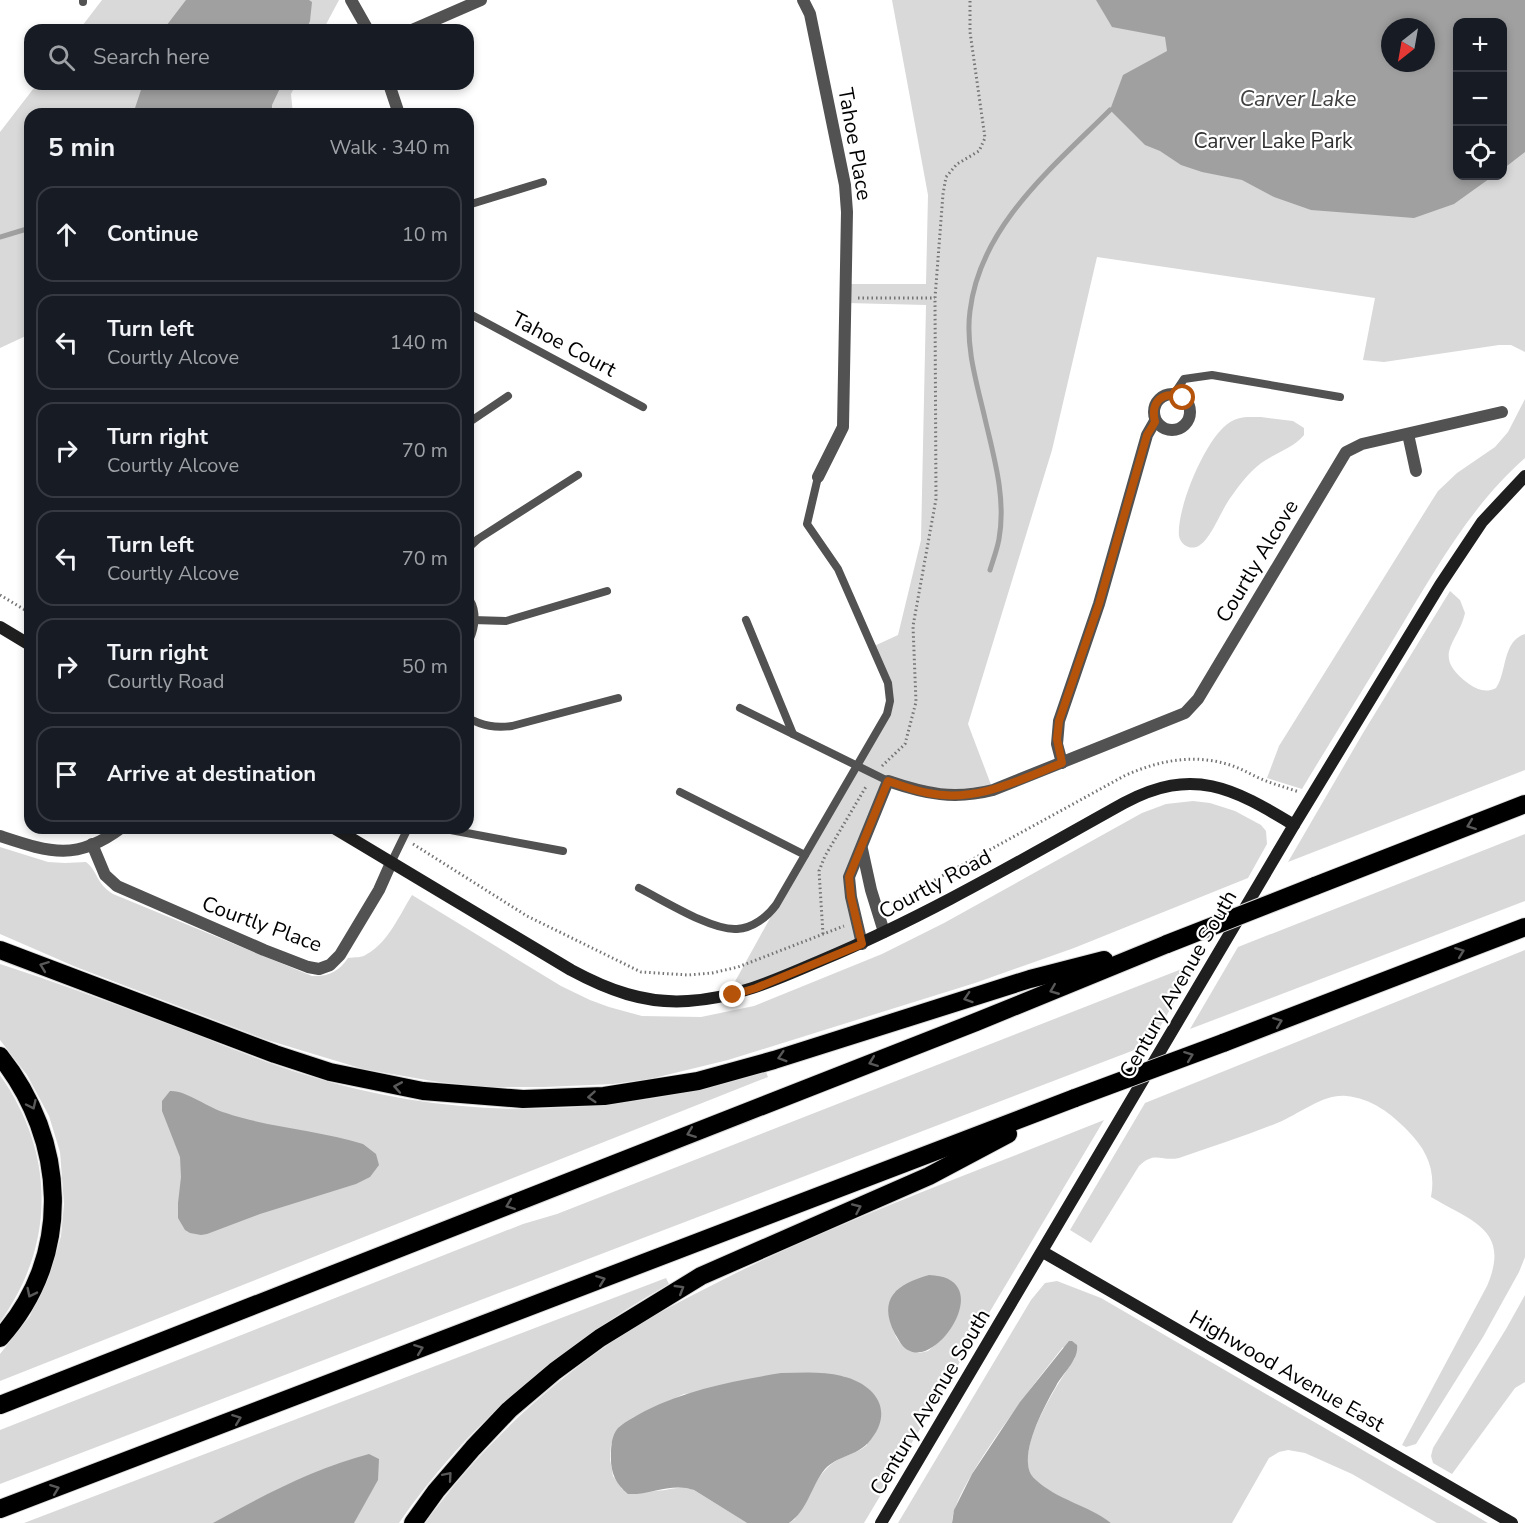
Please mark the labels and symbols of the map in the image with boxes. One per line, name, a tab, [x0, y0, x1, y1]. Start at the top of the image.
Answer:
north arrow	[1381, 18, 1435, 72]
water label: Carver Lake	[1239, 84, 1357, 114]
street label: Tahoe Place	[831, 86, 879, 202]
park label: Carver Lake Park	[1193, 127, 1353, 155]
street label: Tahoe Court	[507, 305, 622, 384]
route start	[1169, 384, 1195, 410]
street label: Courtly Alcove	[1209, 494, 1305, 628]
one-way arrow	[1466, 818, 1477, 830]
street label: Courtly Road	[874, 843, 996, 925]
street label: Century Avenue South	[1113, 885, 1243, 1083]
street label: Courtly Place	[198, 889, 326, 959]
one-way arrow	[1454, 947, 1465, 959]
one-way arrow	[39, 961, 50, 974]
route end	[719, 981, 745, 1007]
one-way arrow	[1049, 983, 1060, 995]
one-way arrow	[963, 991, 974, 1003]
one-way arrow	[1272, 1017, 1283, 1029]
one-way arrow	[777, 1050, 788, 1062]
one-way arrow	[1183, 1050, 1194, 1063]
one-way arrow	[868, 1055, 879, 1067]
one-way arrow	[393, 1081, 403, 1094]
one-way arrow	[588, 1090, 597, 1103]
one-way arrow	[24, 1098, 36, 1109]
one-way arrow	[687, 1126, 698, 1138]
one-way arrow	[505, 1197, 516, 1210]
one-way arrow	[851, 1203, 862, 1215]
one-way arrow	[595, 1274, 606, 1287]
one-way arrow	[674, 1285, 684, 1297]
one-way arrow	[26, 1287, 38, 1298]
street label: Century Avenue South	[863, 1304, 997, 1500]
street label: Highwood Avenue East	[1184, 1304, 1390, 1439]
one-way arrow	[413, 1344, 424, 1356]
one-way arrow	[231, 1414, 242, 1426]
one-way arrow	[441, 1472, 452, 1483]
one-way arrow	[49, 1483, 59, 1496]

